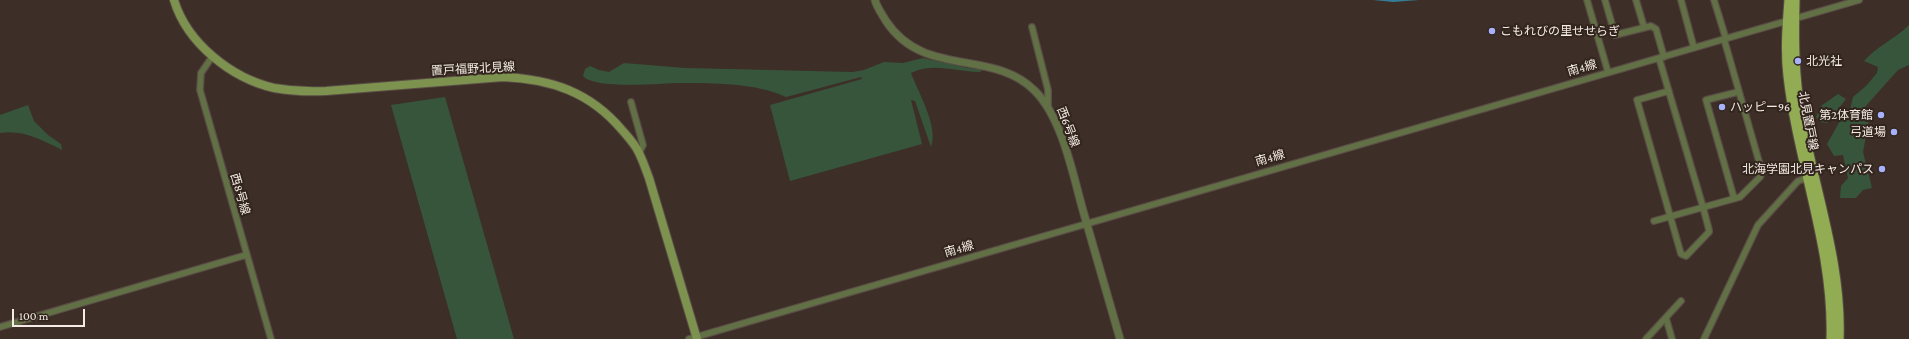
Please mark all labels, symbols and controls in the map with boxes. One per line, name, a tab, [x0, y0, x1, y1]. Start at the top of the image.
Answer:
place label: こもれびの里せせらぎ	[1500, 24, 1620, 38]
marker: こもれびの里せせらぎ	[1487, 26, 1497, 36]
place label: 北光社	[1806, 54, 1842, 68]
marker: 北光社	[1793, 56, 1803, 66]
street label: 南4線	[1566, 57, 1598, 79]
street label: 置戸福野北見線	[431, 60, 515, 78]
street label: 北見置戸線	[1795, 90, 1821, 152]
place label: ハッピー96	[1730, 100, 1790, 114]
marker: ハッピー96	[1717, 102, 1727, 112]
street label: 西6号線	[1054, 105, 1082, 149]
place label: 第2体育館	[1819, 108, 1873, 122]
marker: 第2体育館	[1876, 110, 1886, 120]
place label: 弓道場	[1850, 125, 1886, 139]
marker: 弓道場	[1889, 127, 1899, 137]
street label: 南4線	[1254, 147, 1286, 169]
place label: 北海学園北見キャンパス	[1742, 162, 1874, 176]
marker: 北海学園北見キャンパス	[1877, 164, 1887, 174]
street label: 西8号線	[227, 172, 253, 216]
street label: 南4線	[943, 238, 975, 260]
scale bar	[14, 301, 87, 327]
text: 100 m	[19, 309, 48, 323]

